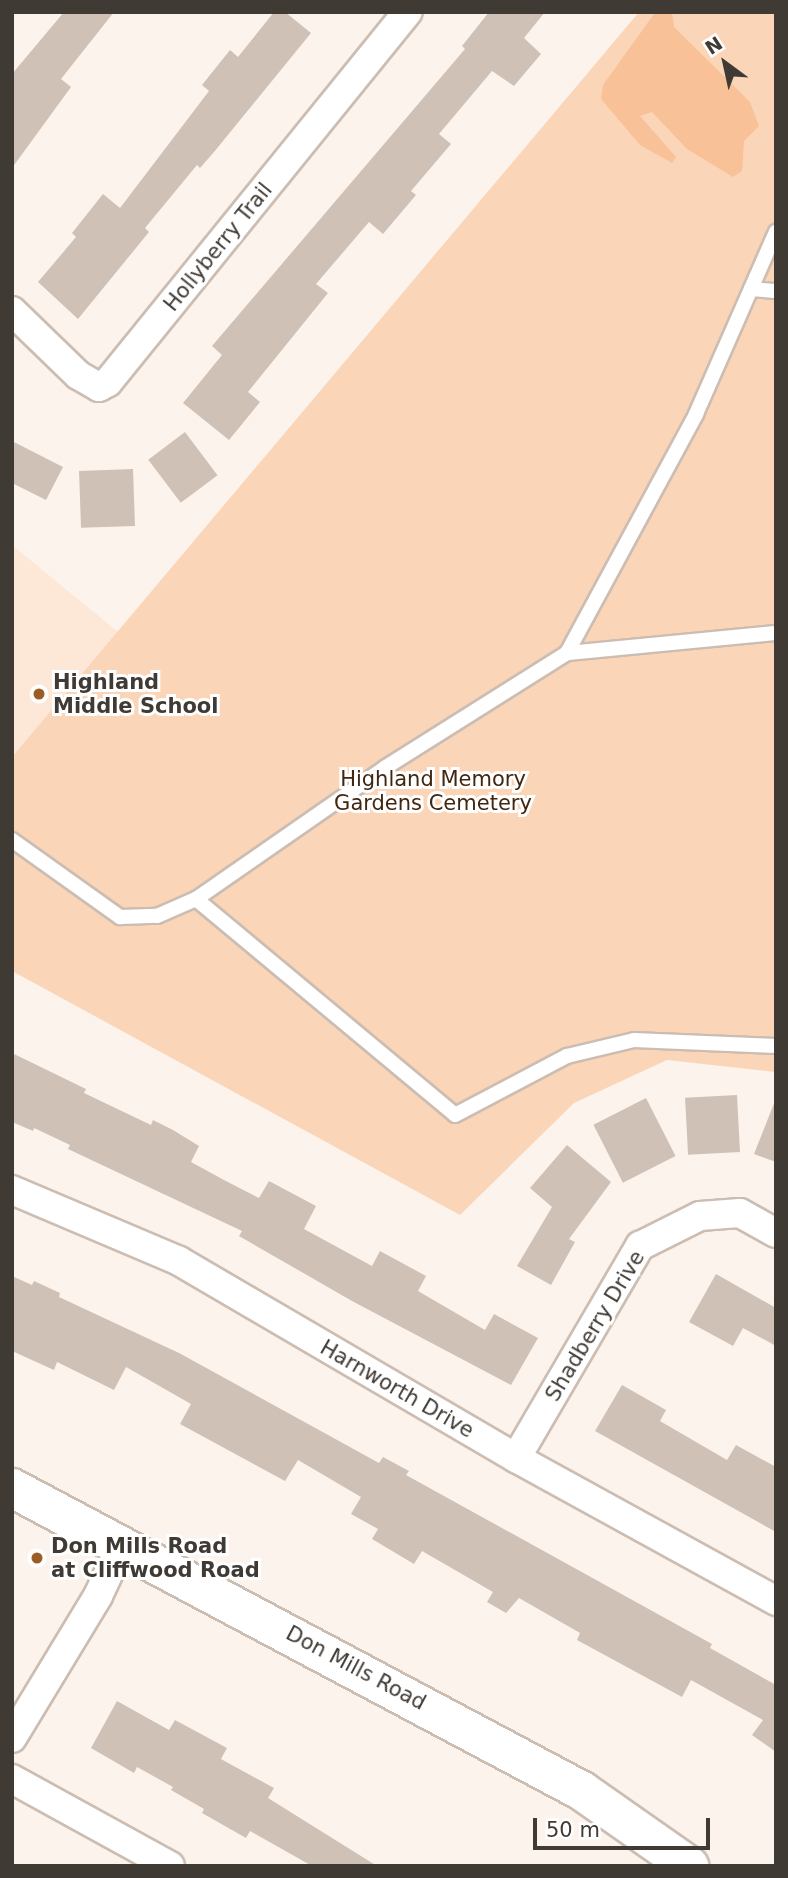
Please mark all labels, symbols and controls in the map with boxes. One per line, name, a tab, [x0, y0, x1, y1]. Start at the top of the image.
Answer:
north arrow	[690, 28, 760, 98]
text: N	[701, 32, 726, 59]
street label: Hollyberry Trail	[159, 178, 277, 316]
place label: Highland Middle School	[53, 669, 218, 719]
marker: Highland Middle School	[31, 686, 47, 702]
park label: Highland Memory Gardens Cemetery	[334, 766, 532, 816]
street label: Shadberry Drive	[540, 1246, 650, 1406]
street label: Harnworth Drive	[316, 1335, 478, 1443]
place label: Don Mills Road at Cliffwood Road	[51, 1533, 260, 1583]
marker: Don Mills Road at Cliffwood Road	[29, 1550, 45, 1566]
street label: Don Mills Road	[282, 1621, 430, 1715]
scale bar	[536, 1804, 713, 1848]
text: 50 m	[546, 1818, 600, 1842]

